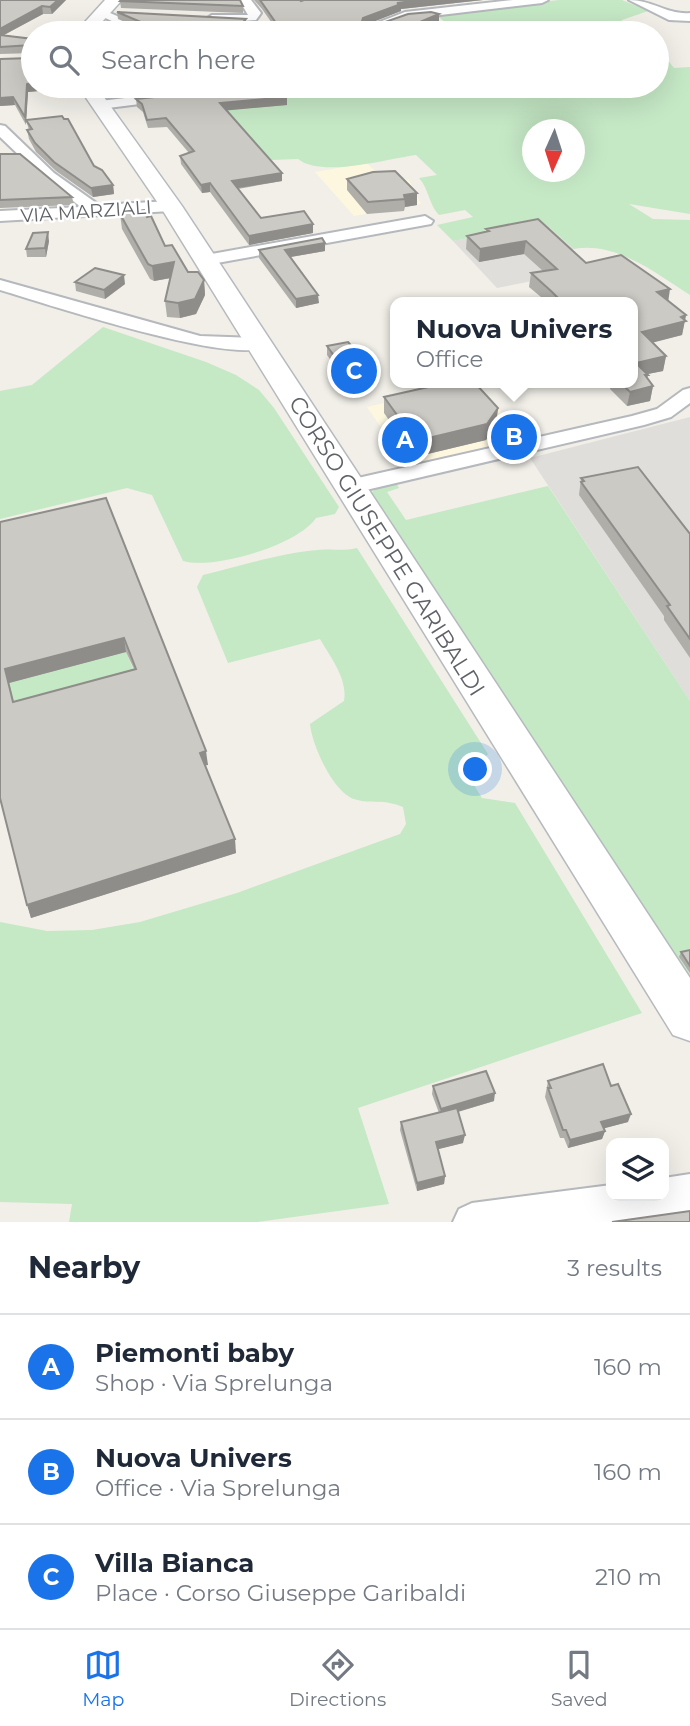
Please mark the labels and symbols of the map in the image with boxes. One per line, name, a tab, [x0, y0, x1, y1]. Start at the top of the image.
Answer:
north arrow	[522, 119, 585, 182]
street label: VIA MARZIALI	[20, 195, 152, 228]
pin: C	[331, 345, 377, 397]
street label: CORSO GIUSEPPE GARIBALDI	[283, 391, 491, 701]
pin: B	[491, 411, 537, 463]
pin: A	[382, 414, 428, 466]
your location	[458, 752, 492, 786]

